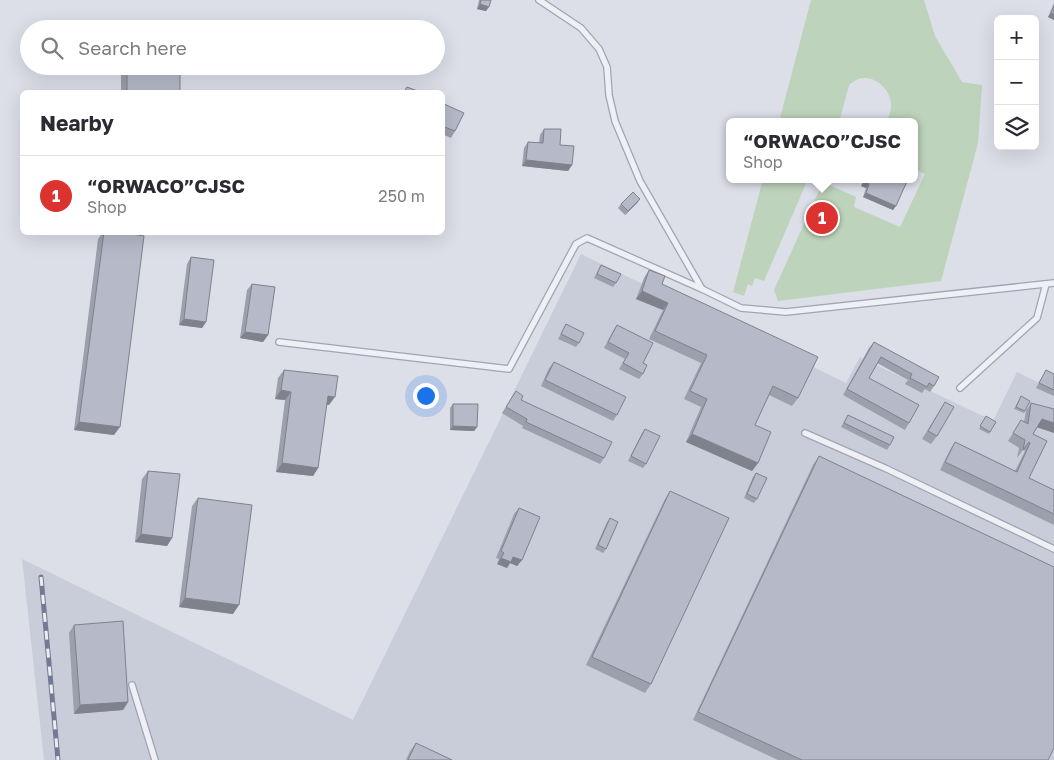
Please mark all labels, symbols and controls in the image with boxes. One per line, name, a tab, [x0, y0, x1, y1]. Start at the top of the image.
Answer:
map controls	[994, 15, 1039, 150]
button: +	[994, 15, 1039, 60]
search box	[20, 20, 445, 75]
icon: search	[38, 34, 66, 62]
text: Search here	[78, 36, 187, 59]
button: −	[994, 60, 1039, 105]
button: layers	[994, 105, 1039, 150]
text: Nearby	[40, 110, 114, 136]
popup	[726, 118, 918, 183]
text: “ORWACO”CJSC	[743, 129, 901, 152]
text: Shop	[743, 152, 783, 172]
text: “ORWACO”CJSC	[87, 174, 245, 197]
text: 1	[52, 186, 60, 206]
text: 250 m	[378, 186, 425, 206]
text: Shop	[87, 197, 127, 217]
pin: 1	[806, 199, 838, 237]
your location	[413, 383, 439, 409]

